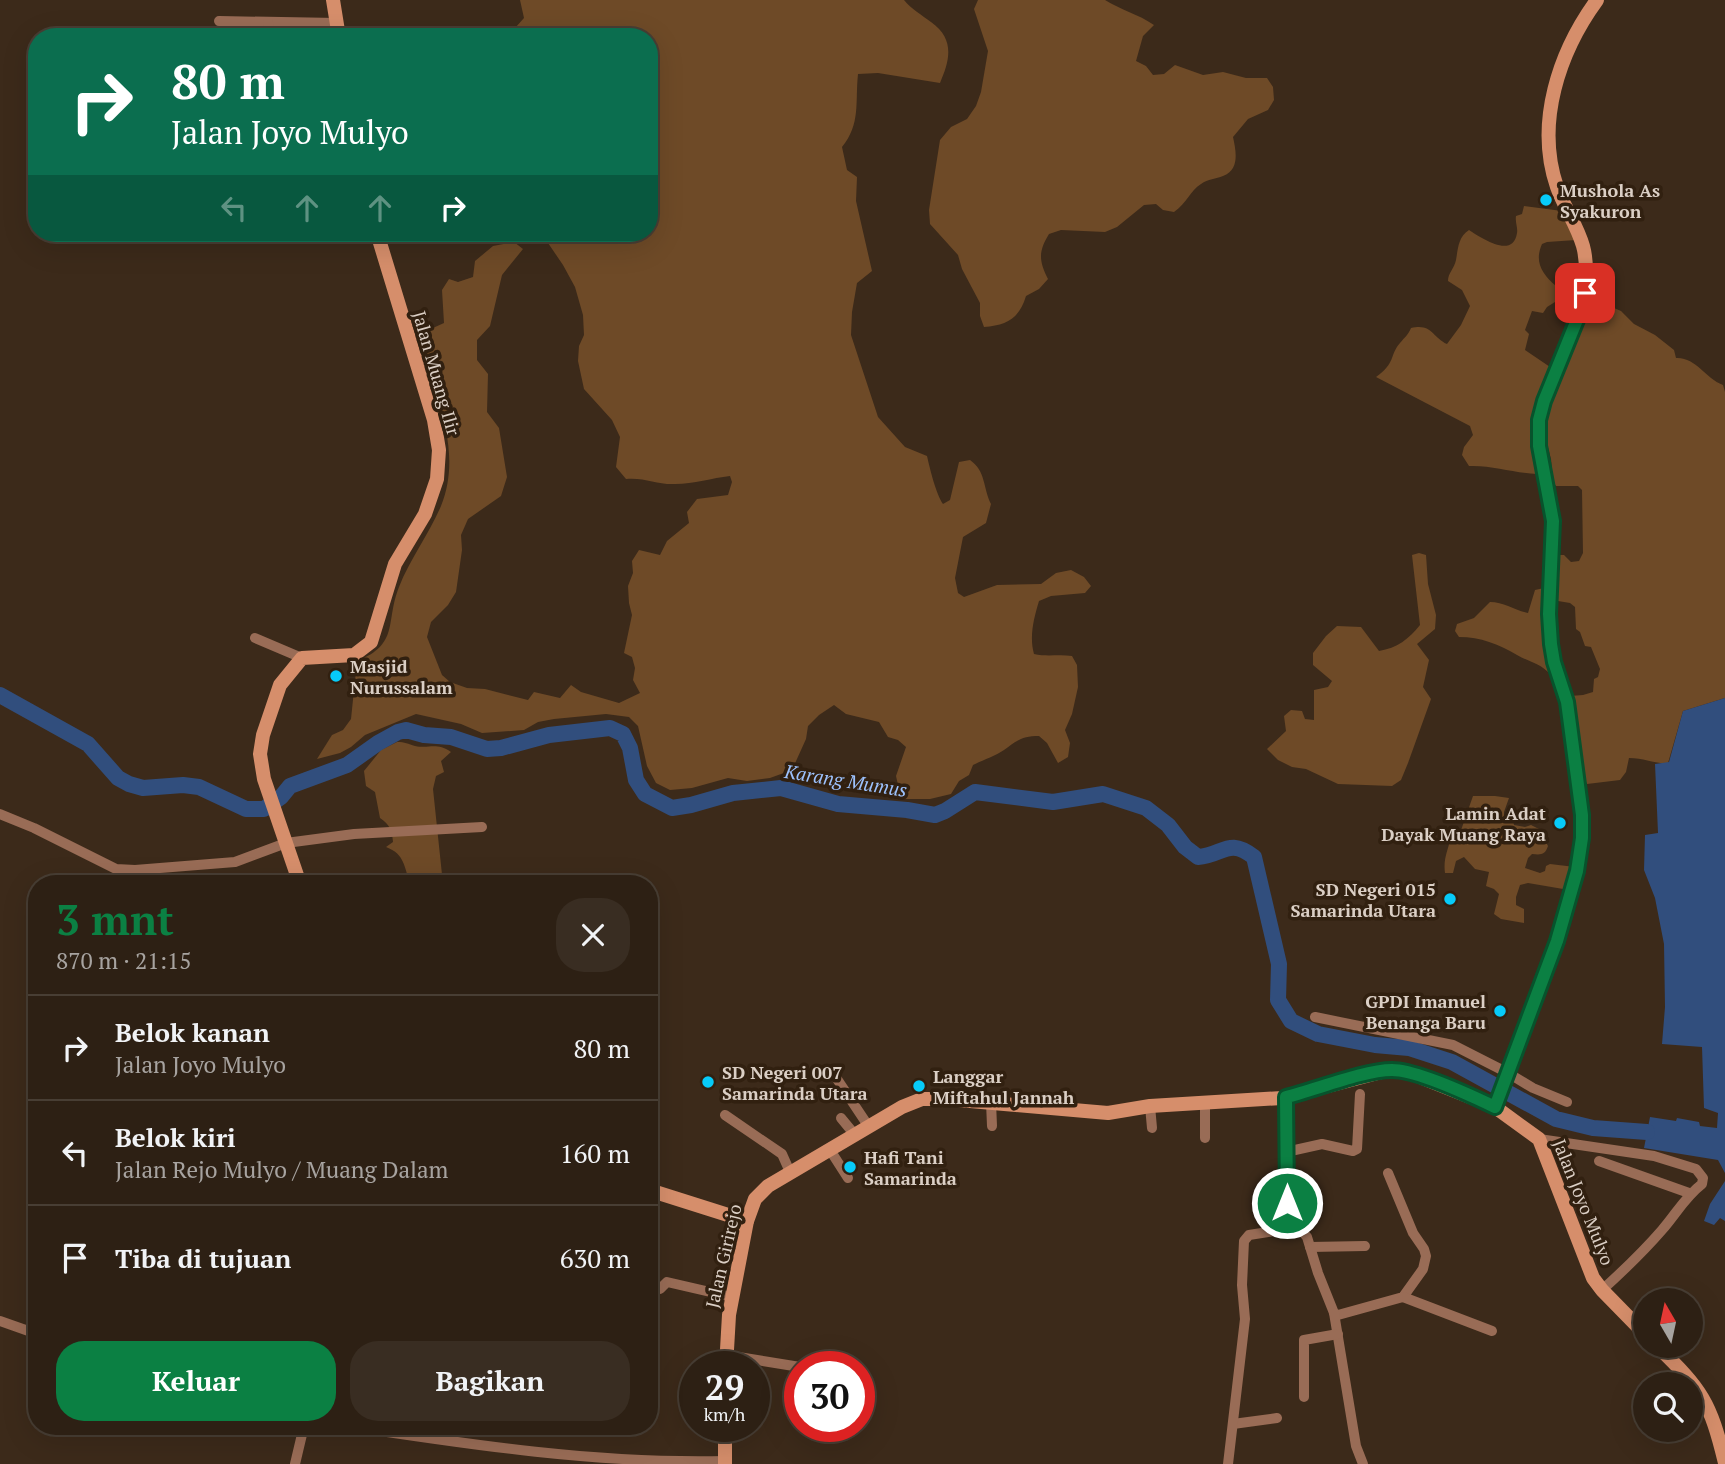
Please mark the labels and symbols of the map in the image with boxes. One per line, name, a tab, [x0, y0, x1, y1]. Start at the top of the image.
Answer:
place label: Mushola As Syakuron	[1560, 178, 1660, 223]
marker: Mushola As Syakuron	[1538, 192, 1554, 208]
pin	[1555, 263, 1615, 323]
street label: Jalan Muang Ilir	[408, 308, 466, 438]
place label: Masjid Nurussalam	[350, 654, 453, 699]
marker: Masjid Nurussalam	[328, 668, 344, 684]
water label: Karang Mumus	[782, 758, 909, 802]
place label: Lamin Adat Dayak Muang Raya	[1381, 801, 1546, 846]
marker: Lamin Adat Dayak Muang Raya	[1552, 815, 1568, 831]
place label: SD Negeri 015 Samarinda Utara	[1290, 877, 1436, 922]
marker: SD Negeri 015 Samarinda Utara	[1442, 891, 1458, 907]
place label: GPDI Imanuel Benanga Baru	[1365, 989, 1486, 1034]
marker: GPDI Imanuel Benanga Baru	[1492, 1003, 1508, 1019]
place label: SD Negeri 007 Samarinda Utara	[722, 1060, 868, 1105]
place label: Langgar Miftahul Jannah	[933, 1064, 1075, 1109]
marker: SD Negeri 007 Samarinda Utara	[700, 1074, 716, 1090]
marker: Langgar Miftahul Jannah	[911, 1078, 927, 1094]
street label: Jalan Joyo Mulyo	[1548, 1135, 1620, 1269]
place label: Hafi Tani Samarinda	[864, 1145, 957, 1190]
marker: Hafi Tani Samarinda	[842, 1159, 858, 1175]
position arrow	[1250, 1166, 1324, 1240]
street label: Jalan Girirejo	[699, 1202, 747, 1310]
north arrow	[1633, 1288, 1703, 1358]
speed limit sign: 30	[784, 1351, 875, 1442]

